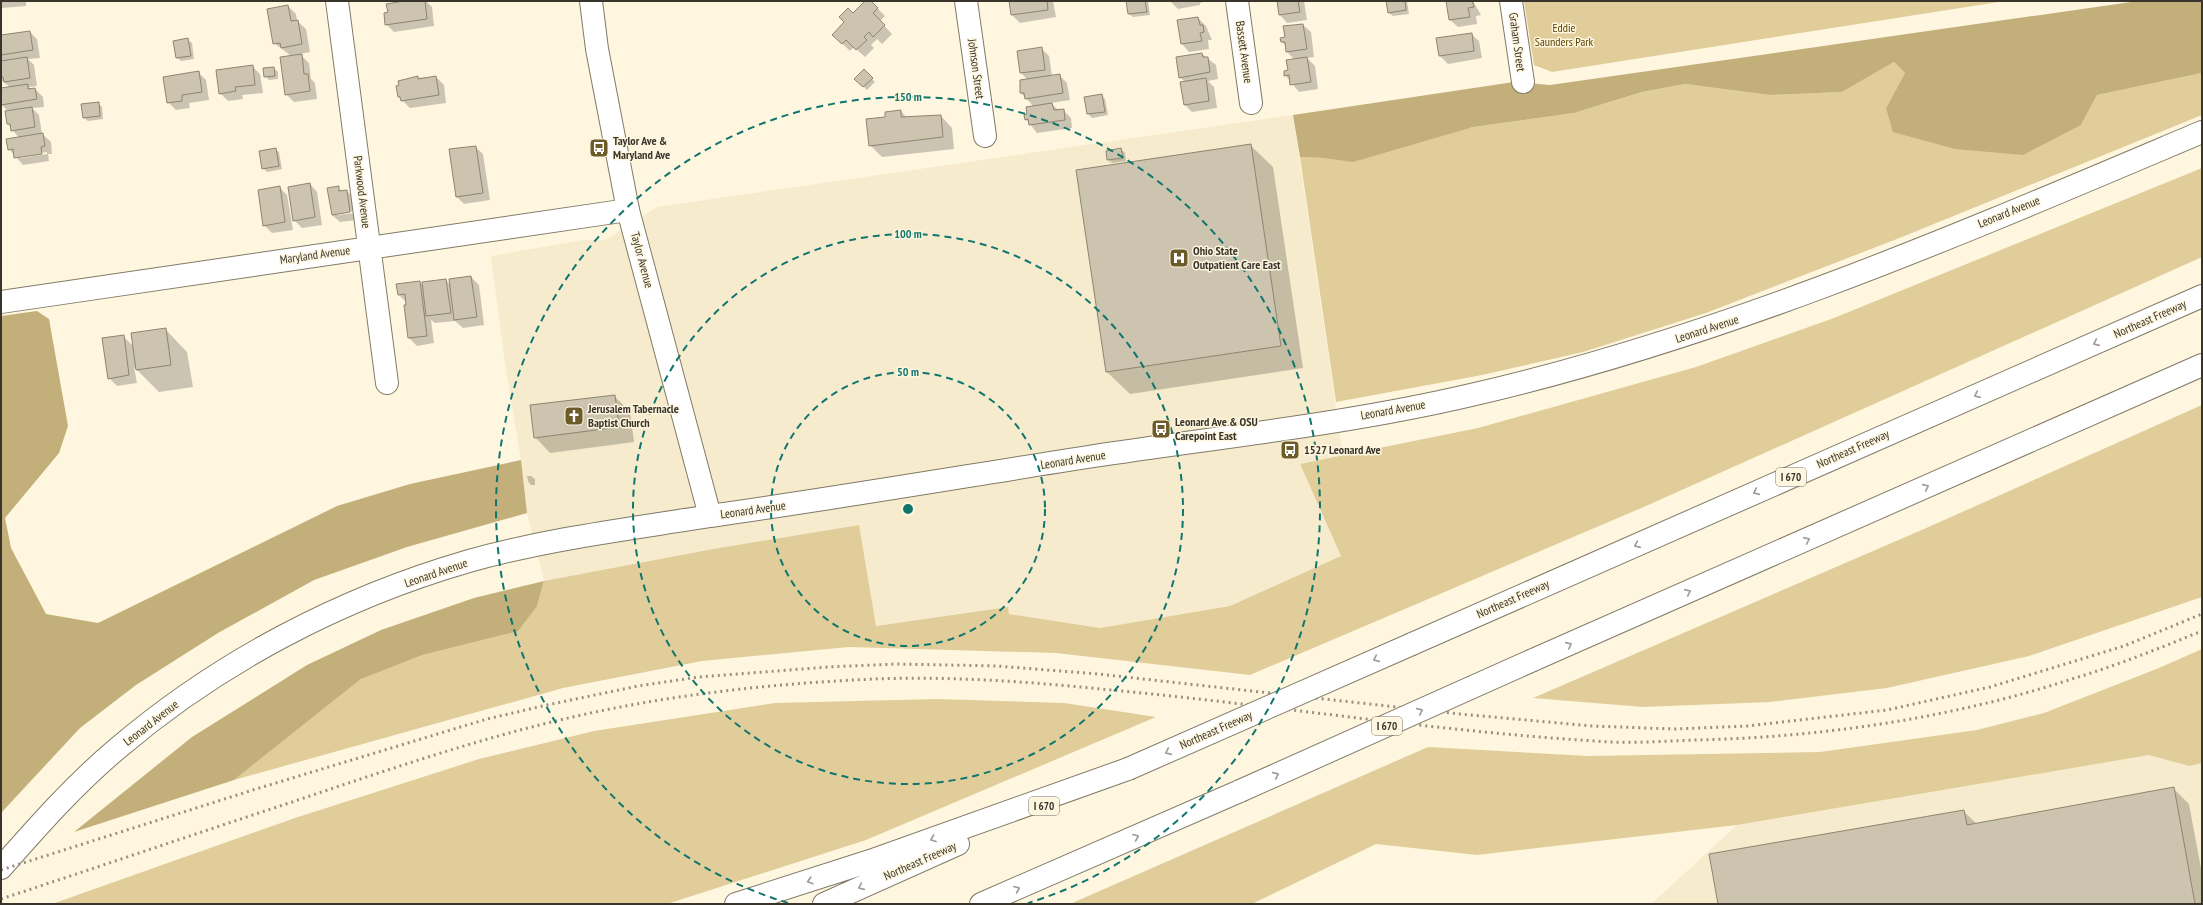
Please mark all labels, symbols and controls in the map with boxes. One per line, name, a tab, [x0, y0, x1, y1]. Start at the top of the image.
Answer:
street label: Graham Street	[1506, 12, 1529, 73]
street label: Bassett Avenue	[1233, 20, 1256, 84]
park label: Eddie Saunders Park	[1535, 20, 1593, 49]
street label: Johnson Street	[965, 37, 988, 101]
text: 150 m	[894, 89, 922, 104]
place label: Taylor Ave & Maryland Ave	[613, 133, 670, 162]
bus stop icon: Taylor Ave & Maryland Ave	[588, 137, 610, 159]
street label: Parkwood Avenue	[351, 155, 374, 229]
street label: Leonard Avenue	[1976, 192, 2042, 231]
text: 100 m	[894, 226, 922, 241]
street label: Taylor Avenue	[628, 230, 657, 290]
street label: Maryland Avenue	[279, 242, 351, 267]
place label: Ohio State Outpatient Care East	[1193, 243, 1281, 272]
hospital icon: Ohio State Outpatient Care East	[1168, 247, 1190, 269]
street label: Northeast Freeway	[2111, 296, 2189, 341]
street label: Leonard Avenue	[1673, 311, 1740, 346]
one-way arrow	[2093, 338, 2100, 346]
text: 50 m	[897, 364, 919, 379]
one-way arrow	[1974, 390, 1982, 398]
street label: Leonard Avenue	[1359, 396, 1427, 423]
place label: Jerusalem Tabernacle Baptist Church	[587, 401, 679, 430]
church icon: Jerusalem Tabernacle Baptist Church	[563, 405, 585, 427]
place label: Leonard Ave & OSU Carepoint East	[1175, 414, 1258, 443]
bus stop icon: Leonard Ave & OSU Carepoint East	[1150, 418, 1172, 440]
street label: Northeast Freeway	[1814, 426, 1892, 471]
bus stop icon: 1527 Leonard Ave	[1279, 439, 1301, 461]
place label: 1527 Leonard Ave	[1304, 442, 1381, 457]
street label: Leonard Avenue	[1039, 447, 1107, 472]
road number: I 670	[1776, 468, 1806, 486]
one-way arrow	[1922, 484, 1929, 492]
one-way arrow	[1752, 487, 1760, 495]
street label: Leonard Avenue	[719, 498, 787, 521]
centre of rings	[901, 502, 915, 516]
one-way arrow	[1802, 537, 1810, 545]
one-way arrow	[1633, 540, 1640, 548]
street label: Leonard Avenue	[402, 555, 469, 590]
street label: Northeast Freeway	[1474, 576, 1552, 621]
one-way arrow	[1684, 589, 1691, 597]
one-way arrow	[1565, 641, 1572, 649]
one-way arrow	[1373, 655, 1380, 663]
street label: Leonard Avenue	[120, 696, 181, 749]
street label: Northeast Freeway	[1177, 707, 1255, 752]
one-way arrow	[1416, 708, 1423, 716]
road number: I 670	[1372, 717, 1402, 735]
one-way arrow	[1164, 747, 1171, 755]
one-way arrow	[1272, 772, 1279, 780]
road number: I 670	[1029, 797, 1059, 815]
one-way arrow	[929, 834, 936, 842]
one-way arrow	[1132, 834, 1140, 842]
street label: Northeast Freeway	[881, 838, 959, 883]
one-way arrow	[806, 876, 813, 884]
one-way arrow	[857, 882, 865, 890]
one-way arrow	[1013, 885, 1020, 893]

